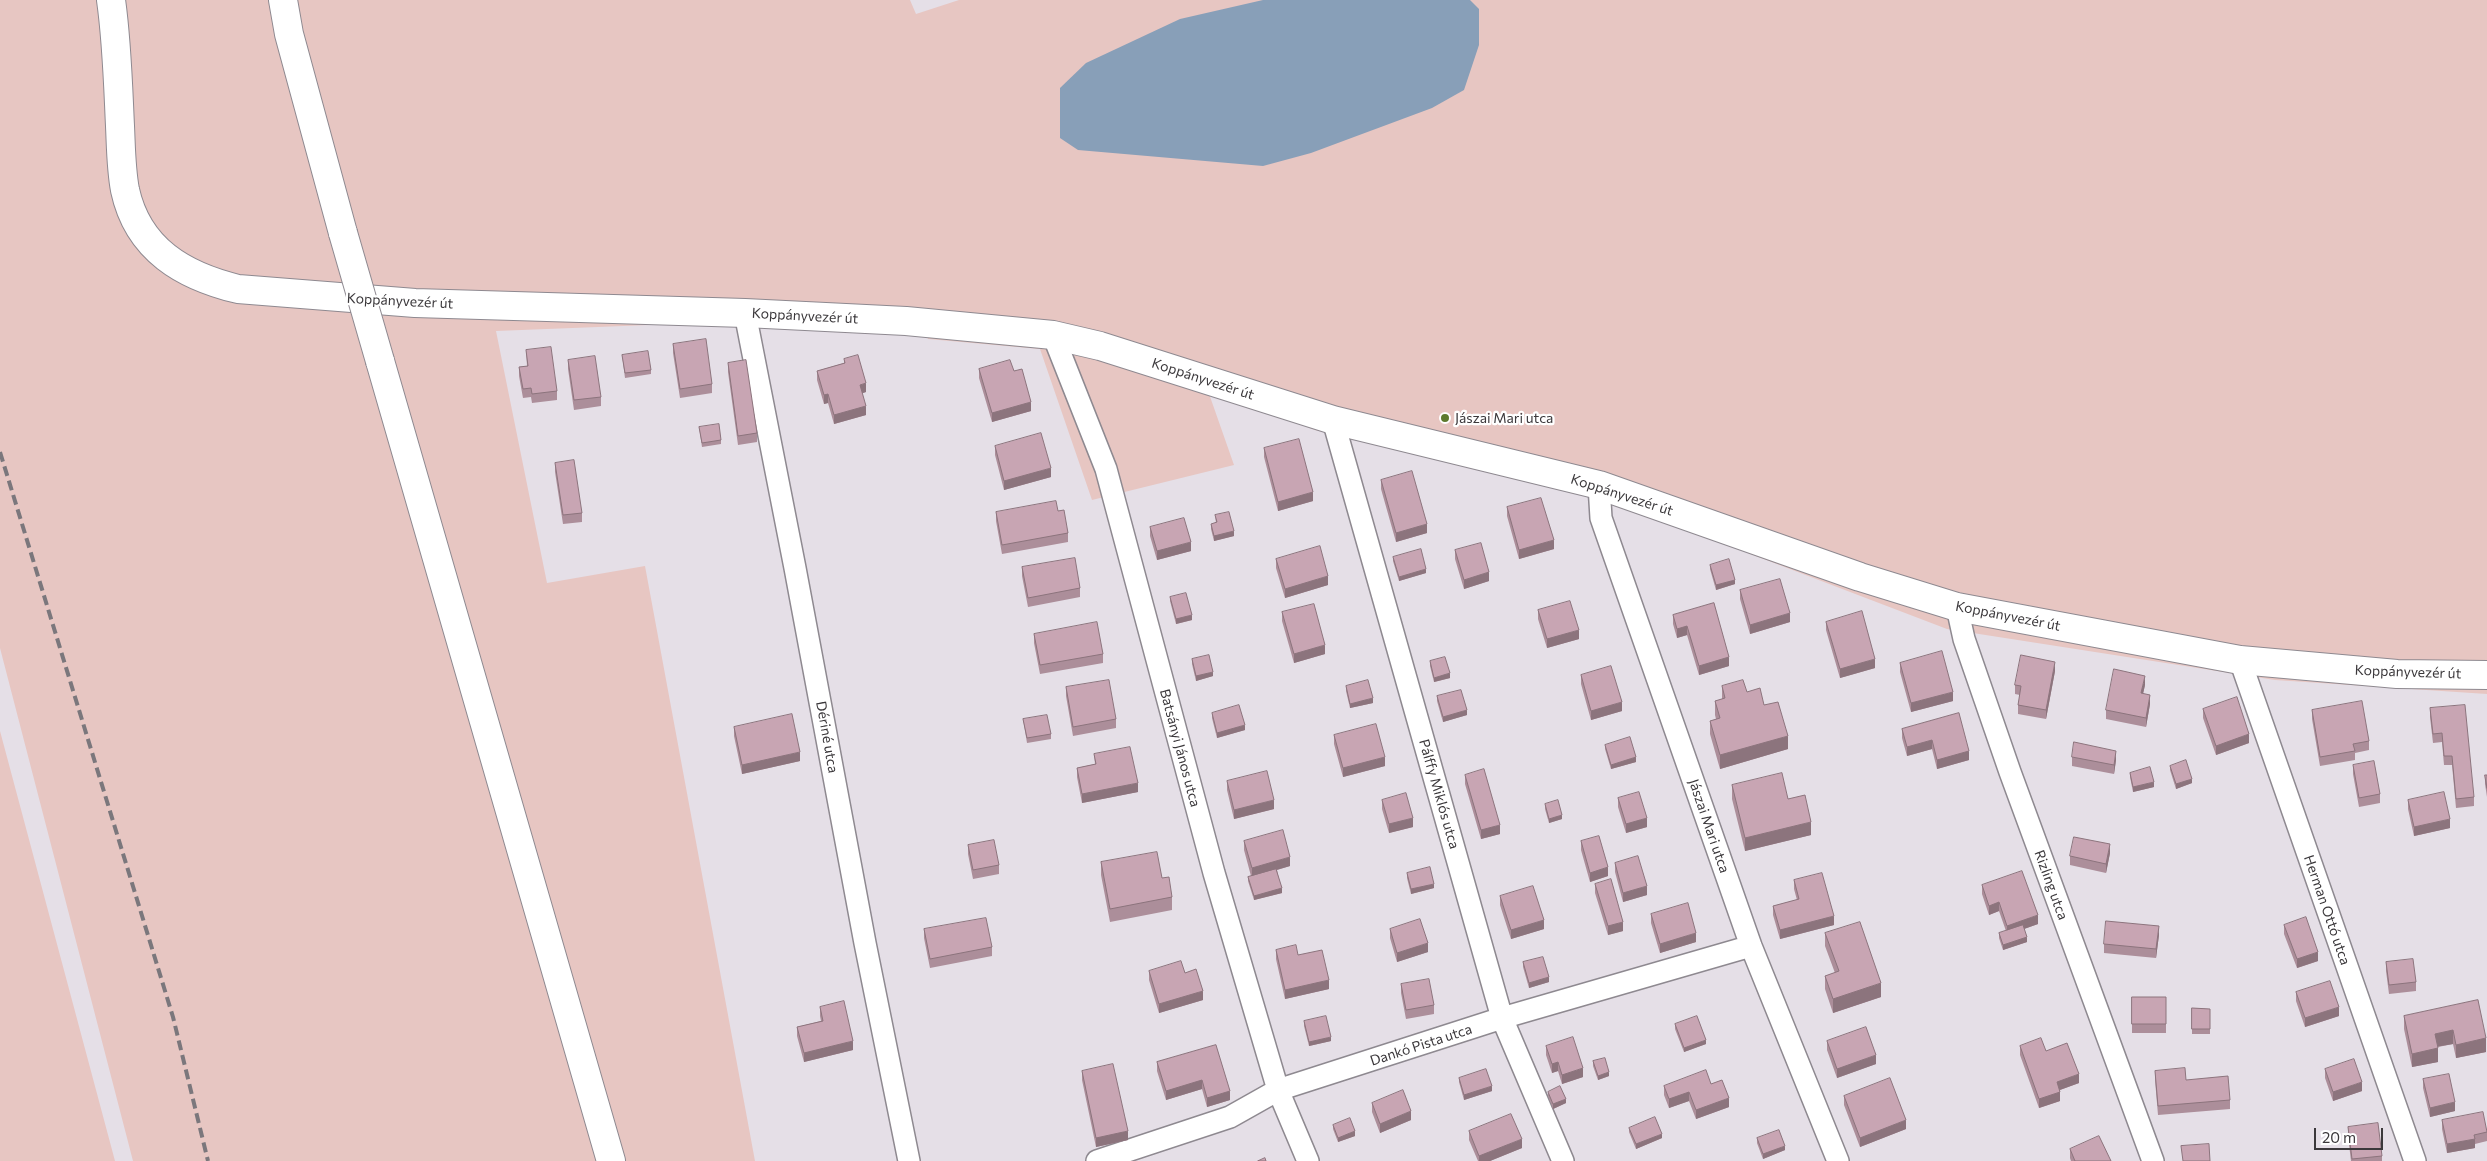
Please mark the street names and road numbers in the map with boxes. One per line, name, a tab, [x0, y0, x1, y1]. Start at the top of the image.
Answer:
street label: Koppányvezér út	[346, 290, 454, 312]
street label: Koppányvezér út	[751, 305, 859, 327]
street label: Koppányvezér út	[1150, 355, 1256, 403]
street label: Koppányvezér út	[1569, 471, 1675, 519]
street label: Koppányvezér út	[1954, 598, 2062, 634]
street label: Koppányvezér út	[2354, 662, 2462, 682]
street label: Batsányi János utca	[1156, 687, 1204, 809]
street label: Dériné utca	[812, 700, 842, 774]
street label: Pálffy Miklós utca	[1415, 737, 1463, 851]
street label: Jászai Mari utca	[1685, 777, 1733, 875]
street label: Rizling utca	[2031, 848, 2071, 922]
street label: Herman Ottó utca	[2300, 853, 2354, 967]
street label: Dankó Pista utca	[1368, 1021, 1474, 1069]

